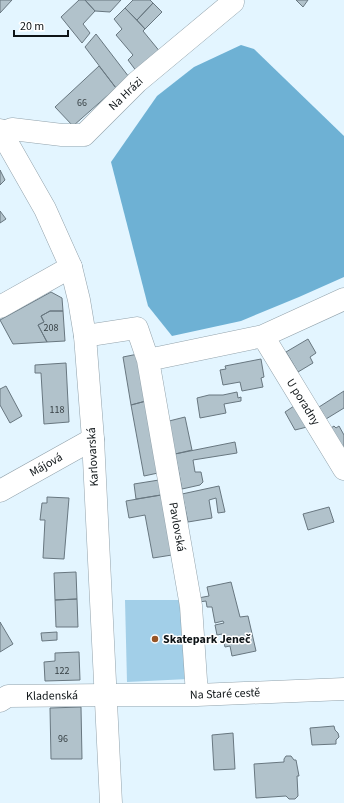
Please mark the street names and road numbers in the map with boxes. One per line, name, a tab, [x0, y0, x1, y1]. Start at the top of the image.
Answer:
street label: Na Hrázi	[105, 73, 147, 115]
street label: U poradny	[282, 375, 324, 429]
street label: Karlovarská	[83, 427, 103, 487]
street label: Májová	[26, 449, 66, 481]
street label: Pavlovská	[164, 501, 190, 553]
street label: Na Staré cestě	[190, 684, 261, 704]
street label: Kladenská	[26, 687, 78, 705]

